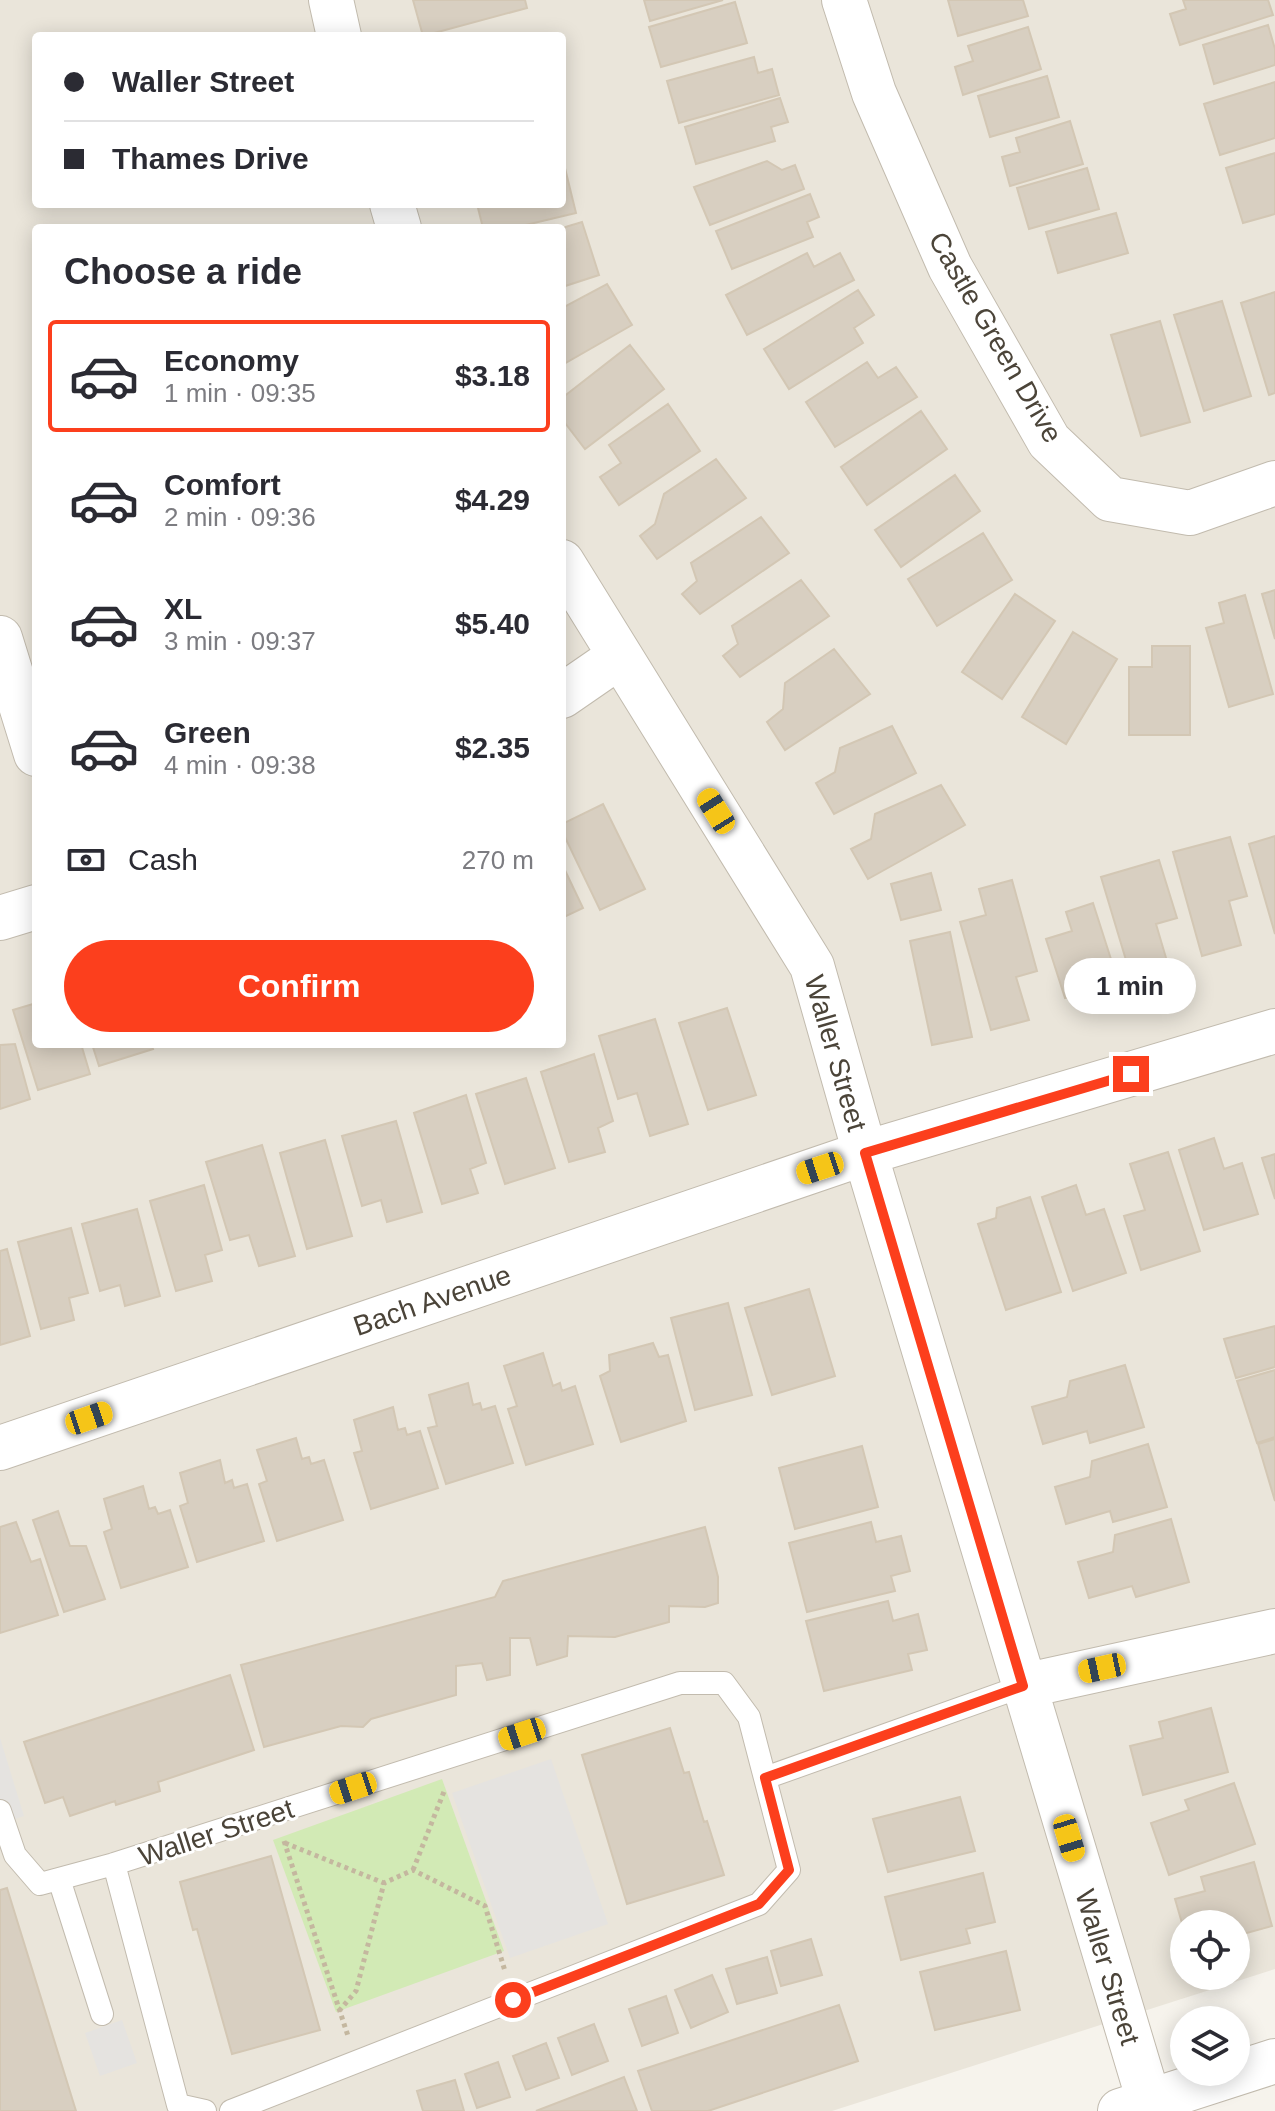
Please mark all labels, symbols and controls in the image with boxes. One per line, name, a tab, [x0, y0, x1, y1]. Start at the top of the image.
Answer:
text: Waller Street	[112, 65, 294, 98]
text: Thames Drive	[112, 142, 309, 175]
street label: Castle Green Drive	[923, 226, 1069, 448]
text: Choose a ride	[64, 251, 302, 292]
icon: car	[68, 340, 140, 412]
text: Economy	[164, 344, 299, 377]
text: $3.18	[455, 359, 530, 392]
text: 1 min · 09:35	[164, 378, 316, 408]
icon: car	[68, 464, 140, 536]
text: Comfort	[164, 468, 281, 501]
text: $4.29	[455, 483, 530, 516]
text: 2 min · 09:36	[164, 502, 316, 532]
icon: car	[68, 588, 140, 660]
text: XL	[164, 592, 202, 625]
text: $5.40	[455, 607, 530, 640]
text: 3 min · 09:37	[164, 626, 316, 656]
icon: car	[68, 712, 140, 784]
text: Green	[164, 716, 251, 749]
text: $2.35	[455, 731, 530, 764]
text: 4 min · 09:38	[164, 750, 316, 780]
car	[693, 784, 739, 838]
icon: cash	[64, 838, 108, 882]
text: Cash	[128, 843, 198, 876]
text: 270 m	[462, 845, 534, 875]
button: Confirm	[64, 940, 534, 1032]
callout: 1 min	[1065, 958, 1197, 1014]
text: 1 min	[1096, 971, 1164, 1001]
street label: Waller Street	[798, 972, 873, 1135]
route end	[1113, 1056, 1149, 1092]
car	[793, 1149, 847, 1187]
street label: Bach Avenue	[349, 1259, 515, 1342]
car	[62, 1399, 116, 1437]
car	[1076, 1651, 1128, 1685]
car	[495, 1715, 549, 1753]
car	[326, 1769, 380, 1807]
street label: Waller Street	[135, 1793, 298, 1872]
car	[1051, 1812, 1087, 1864]
street label: Waller Street	[1069, 1886, 1146, 2049]
map controls	[1170, 1910, 1250, 2086]
button: locate	[1170, 1910, 1250, 1990]
route start	[495, 1982, 531, 2018]
button: layers	[1170, 2006, 1250, 2086]

